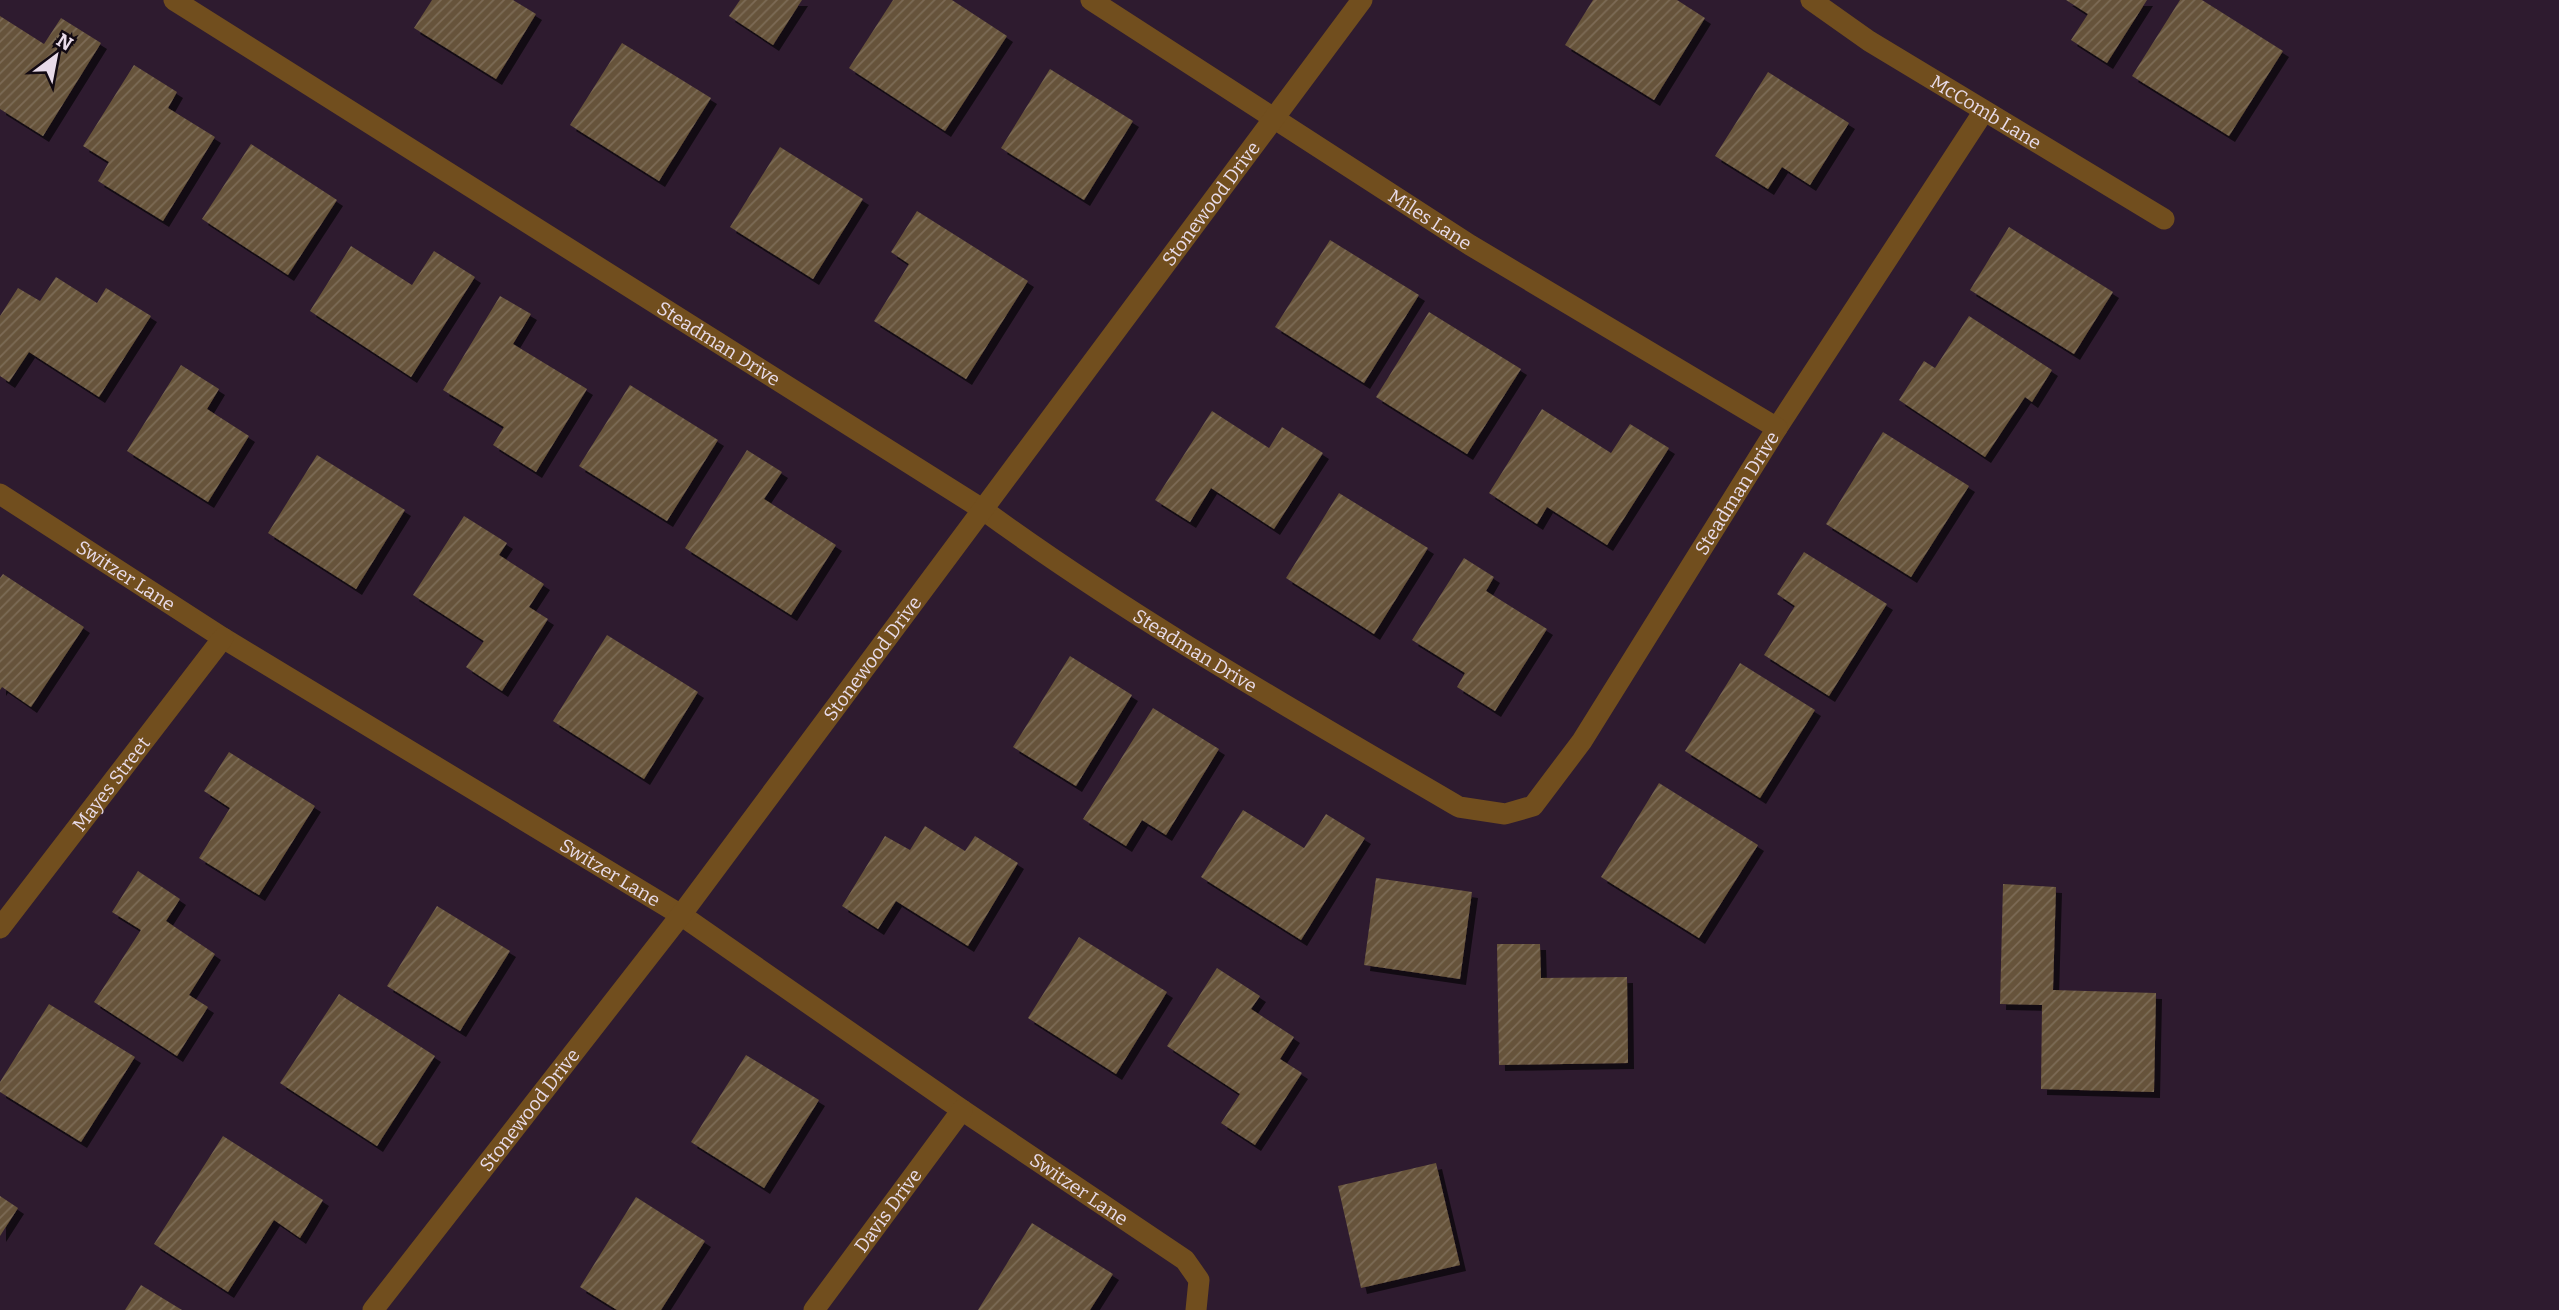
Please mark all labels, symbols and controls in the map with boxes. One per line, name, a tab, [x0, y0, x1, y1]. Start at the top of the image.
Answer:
north arrow	[21, 21, 91, 91]
text: N	[52, 28, 77, 56]
street label: McComb Lane	[1927, 70, 2046, 154]
street label: Stonewood Drive	[1157, 137, 1265, 270]
street label: Miles Lane	[1384, 184, 1476, 255]
street label: Steadman Drive	[653, 296, 784, 391]
street label: Steadman Drive	[1690, 427, 1784, 559]
street label: Switzer Lane	[72, 535, 180, 616]
street label: Stonewood Drive	[819, 592, 926, 725]
street label: Steadman Drive	[1129, 604, 1261, 698]
street label: Mayes Street	[68, 732, 155, 836]
street label: Switzer Lane	[556, 833, 664, 912]
street label: Stonewood Drive	[475, 1044, 585, 1176]
street label: Switzer Lane	[1026, 1148, 1132, 1230]
street label: Davis Drive	[850, 1164, 927, 1257]

